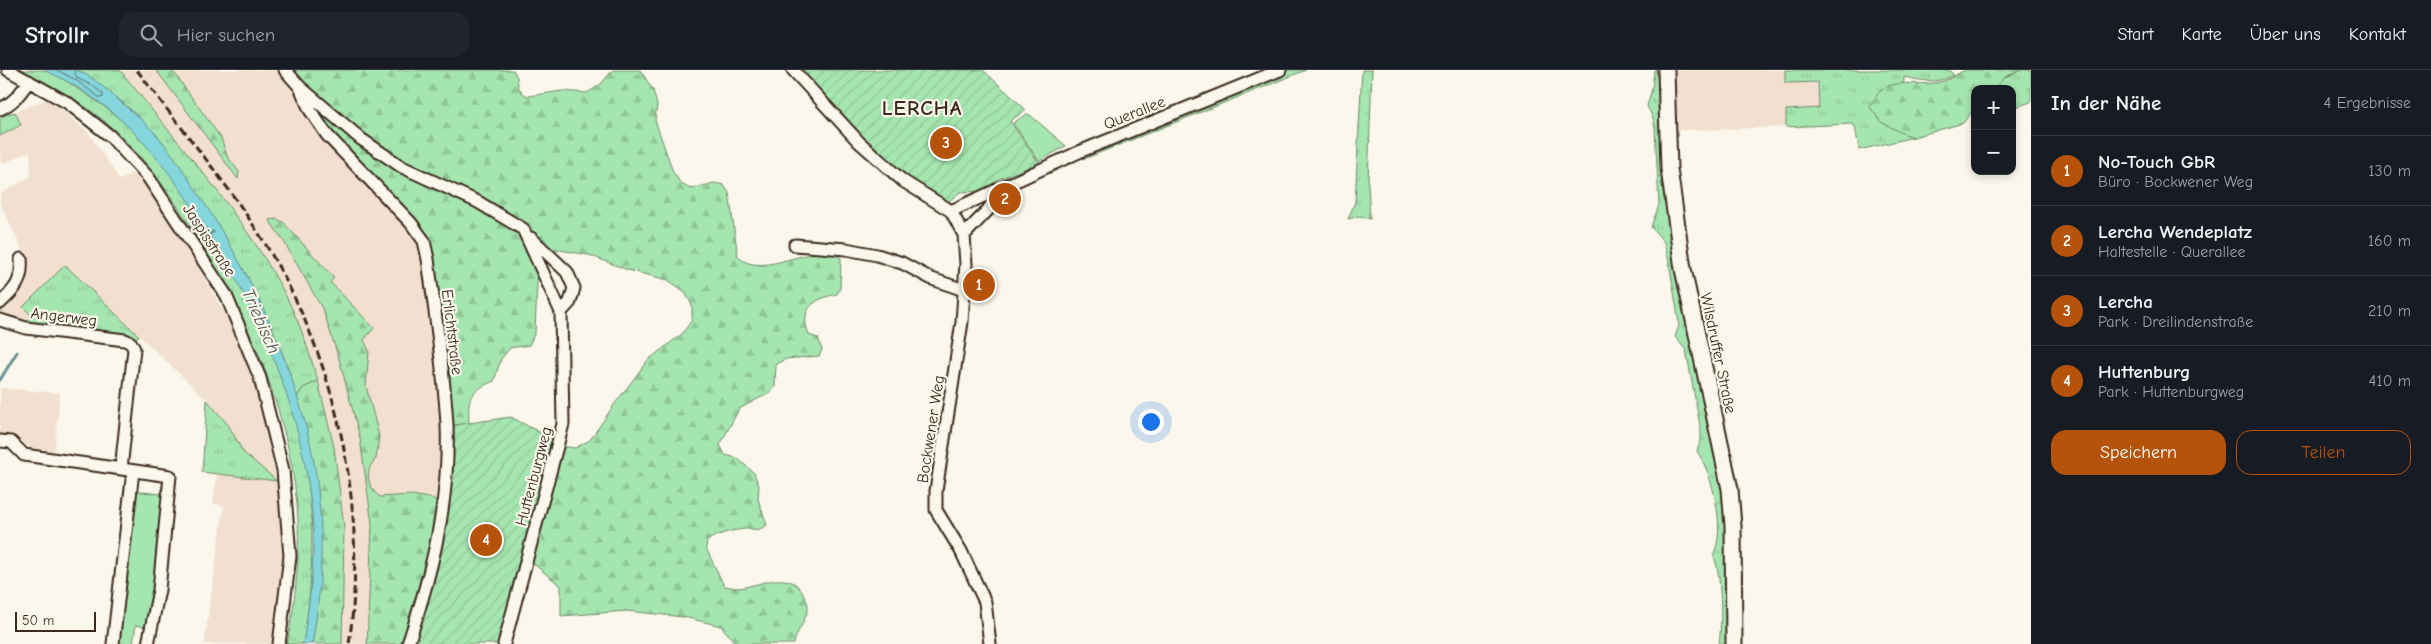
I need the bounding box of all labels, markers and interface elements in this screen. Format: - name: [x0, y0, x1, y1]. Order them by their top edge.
- search box: [119, 12, 469, 57]
- text: Strollr: [25, 21, 89, 49]
- icon: search: [137, 21, 165, 49]
- text: Hier suchen: [177, 24, 275, 46]
- text: Start: [2117, 24, 2154, 45]
- text: Karte: [2182, 24, 2222, 45]
- text: Über uns: [2250, 24, 2321, 45]
- text: Kontakt: [2349, 24, 2406, 45]
- map controls: [1971, 85, 2016, 175]
- button: +: [1971, 85, 2016, 130]
- text: In der Nähe: [2051, 91, 2161, 115]
- street label: Querallee: [1101, 92, 1168, 133]
- text: 4 Ergebnisse: [2324, 94, 2411, 112]
- district label: LERCHA: [882, 96, 962, 120]
- pin: 3: [930, 124, 962, 162]
- button: −: [1971, 130, 2016, 175]
- text: No-Touch GbR: [2098, 151, 2215, 173]
- text: 1: [2064, 162, 2070, 180]
- text: 130 m: [2368, 162, 2411, 180]
- text: Büro · Bockwener Weg: [2098, 173, 2253, 191]
- pin: 2: [989, 180, 1021, 218]
- street label: Jaspisstraße: [179, 201, 239, 280]
- text: Lercha Wendeplatz: [2098, 221, 2252, 243]
- text: 2: [2063, 232, 2071, 250]
- text: 160 m: [2368, 232, 2411, 250]
- text: Haltestelle · Querallee: [2098, 243, 2246, 261]
- pin: 1: [963, 266, 995, 304]
- water label: Triebisch: [237, 285, 284, 357]
- street label: Erlichtstraße: [438, 288, 466, 376]
- street label: Wilsdruffer Straße: [1696, 291, 1740, 415]
- text: Lercha: [2098, 291, 2153, 313]
- text: 3: [2063, 302, 2071, 320]
- text: 210 m: [2368, 302, 2411, 320]
- street label: Angerweg: [30, 304, 98, 330]
- text: Park · Dreilindenstraße: [2098, 313, 2253, 331]
- text: Huttenburg: [2098, 361, 2190, 383]
- text: 4: [2063, 372, 2071, 390]
- text: 410 m: [2369, 372, 2411, 390]
- street label: Bockwener Weg: [914, 374, 948, 484]
- text: Park · Huttenburgweg: [2098, 383, 2244, 401]
- your location: [1138, 409, 1164, 435]
- street label: Huttenburgweg: [512, 425, 556, 528]
- button: Speichern: [2051, 430, 2226, 475]
- button: Teilen: [2236, 430, 2411, 475]
- pin: 4: [470, 521, 502, 559]
- scale bar: [15, 609, 96, 632]
- text: 50 m: [22, 612, 54, 629]

